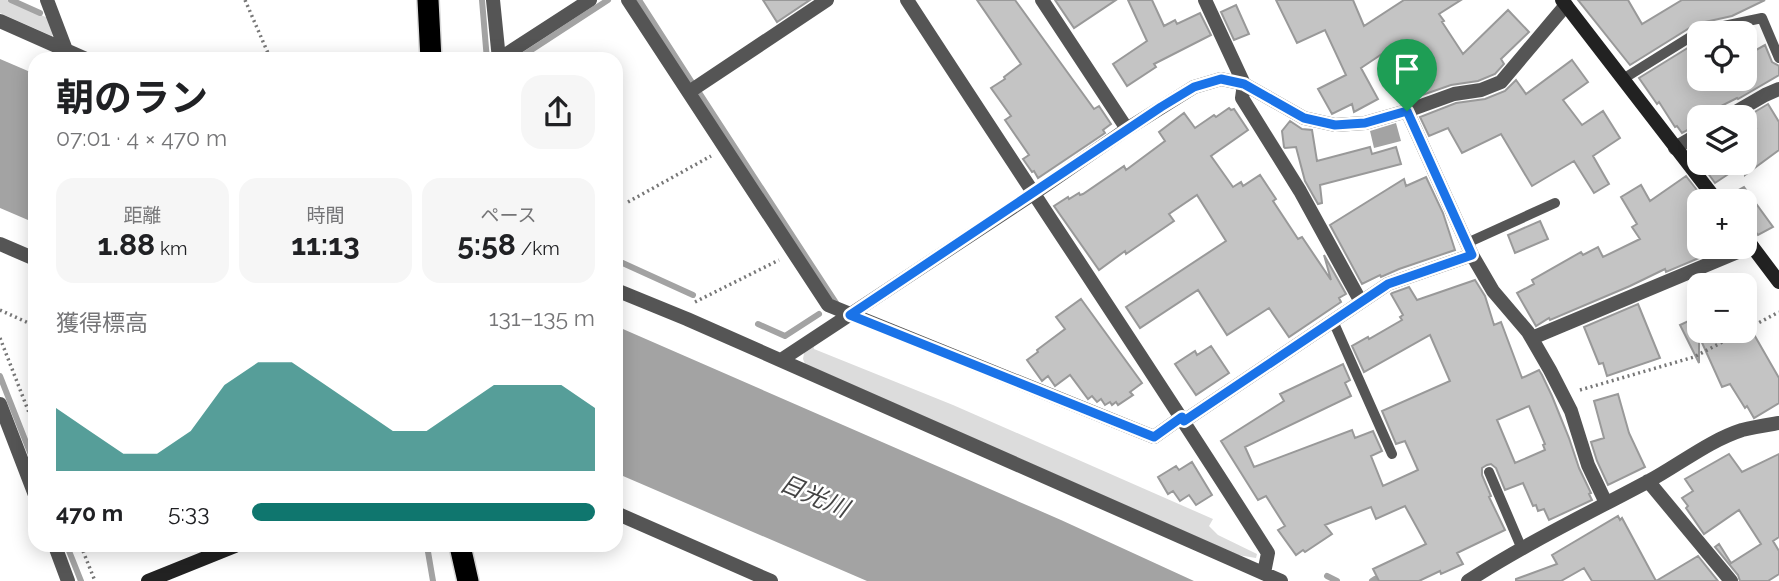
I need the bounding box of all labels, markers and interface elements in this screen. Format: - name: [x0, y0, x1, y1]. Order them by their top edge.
- map controls: [1687, 21, 1757, 343]
- button: locate: [1687, 21, 1757, 91]
- pin: [1377, 39, 1437, 111]
- icon: arrive: [1388, 50, 1426, 88]
- text: 朝のラン: [56, 75, 208, 120]
- button: share: [521, 75, 595, 149]
- button: layers: [1687, 105, 1757, 175]
- text: 07:01 · 4 × 470 m: [56, 124, 227, 151]
- button: +: [1687, 189, 1757, 259]
- text: 距離: [123, 204, 162, 226]
- text: 時間: [306, 204, 345, 226]
- text: ペース: [480, 204, 537, 226]
- text: 1.88: [97, 227, 155, 262]
- text: 11:13: [291, 227, 360, 262]
- text: 5:58: [457, 227, 516, 262]
- text: km: [155, 237, 188, 259]
- text: /km: [516, 237, 560, 259]
- button: −: [1687, 273, 1757, 343]
- text: 131–135 m: [489, 304, 595, 331]
- text: 獲得標高: [56, 309, 148, 336]
- water label: 日光川: [775, 468, 856, 524]
- text: 470 m: [56, 499, 123, 526]
- text: 5:33: [168, 499, 209, 526]

